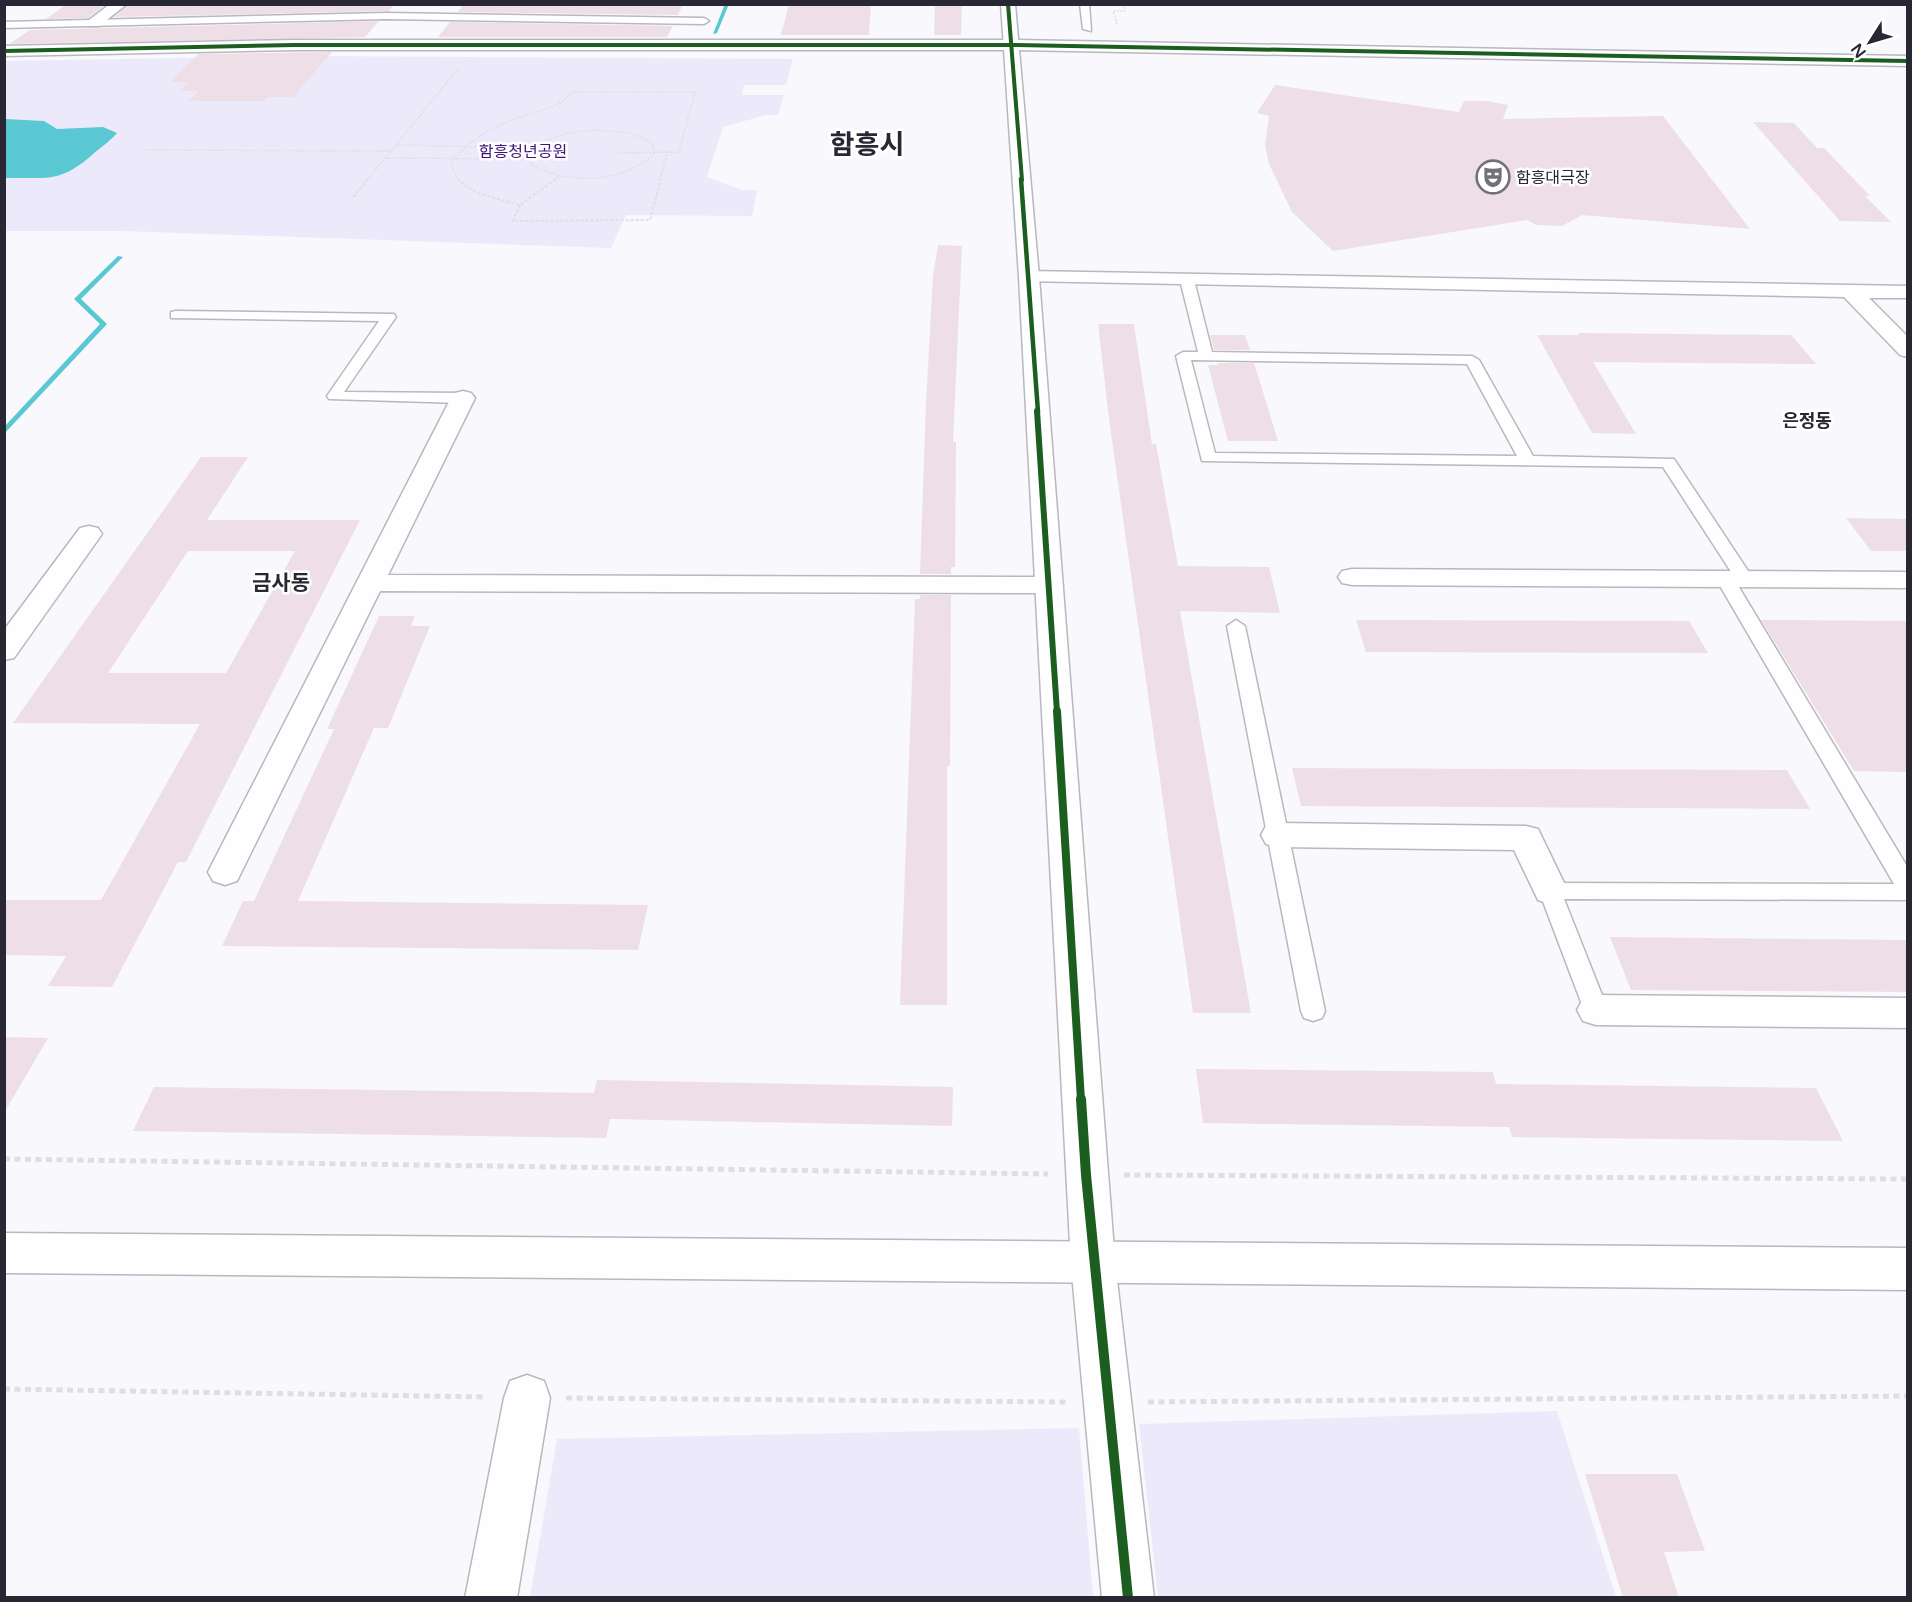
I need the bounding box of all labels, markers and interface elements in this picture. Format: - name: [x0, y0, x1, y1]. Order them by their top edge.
- north arrow: [1840, 12, 1900, 72]
- text: N: [1847, 39, 1871, 62]
- district label: 함흥시: [830, 129, 904, 162]
- park label: 함흥청년공원: [479, 142, 567, 162]
- theatre icon: 함흥대극장: [1475, 159, 1511, 195]
- place label: 함흥대극장: [1516, 168, 1590, 188]
- district label: 은정동: [1782, 410, 1832, 432]
- district label: 금사동: [252, 571, 310, 596]

